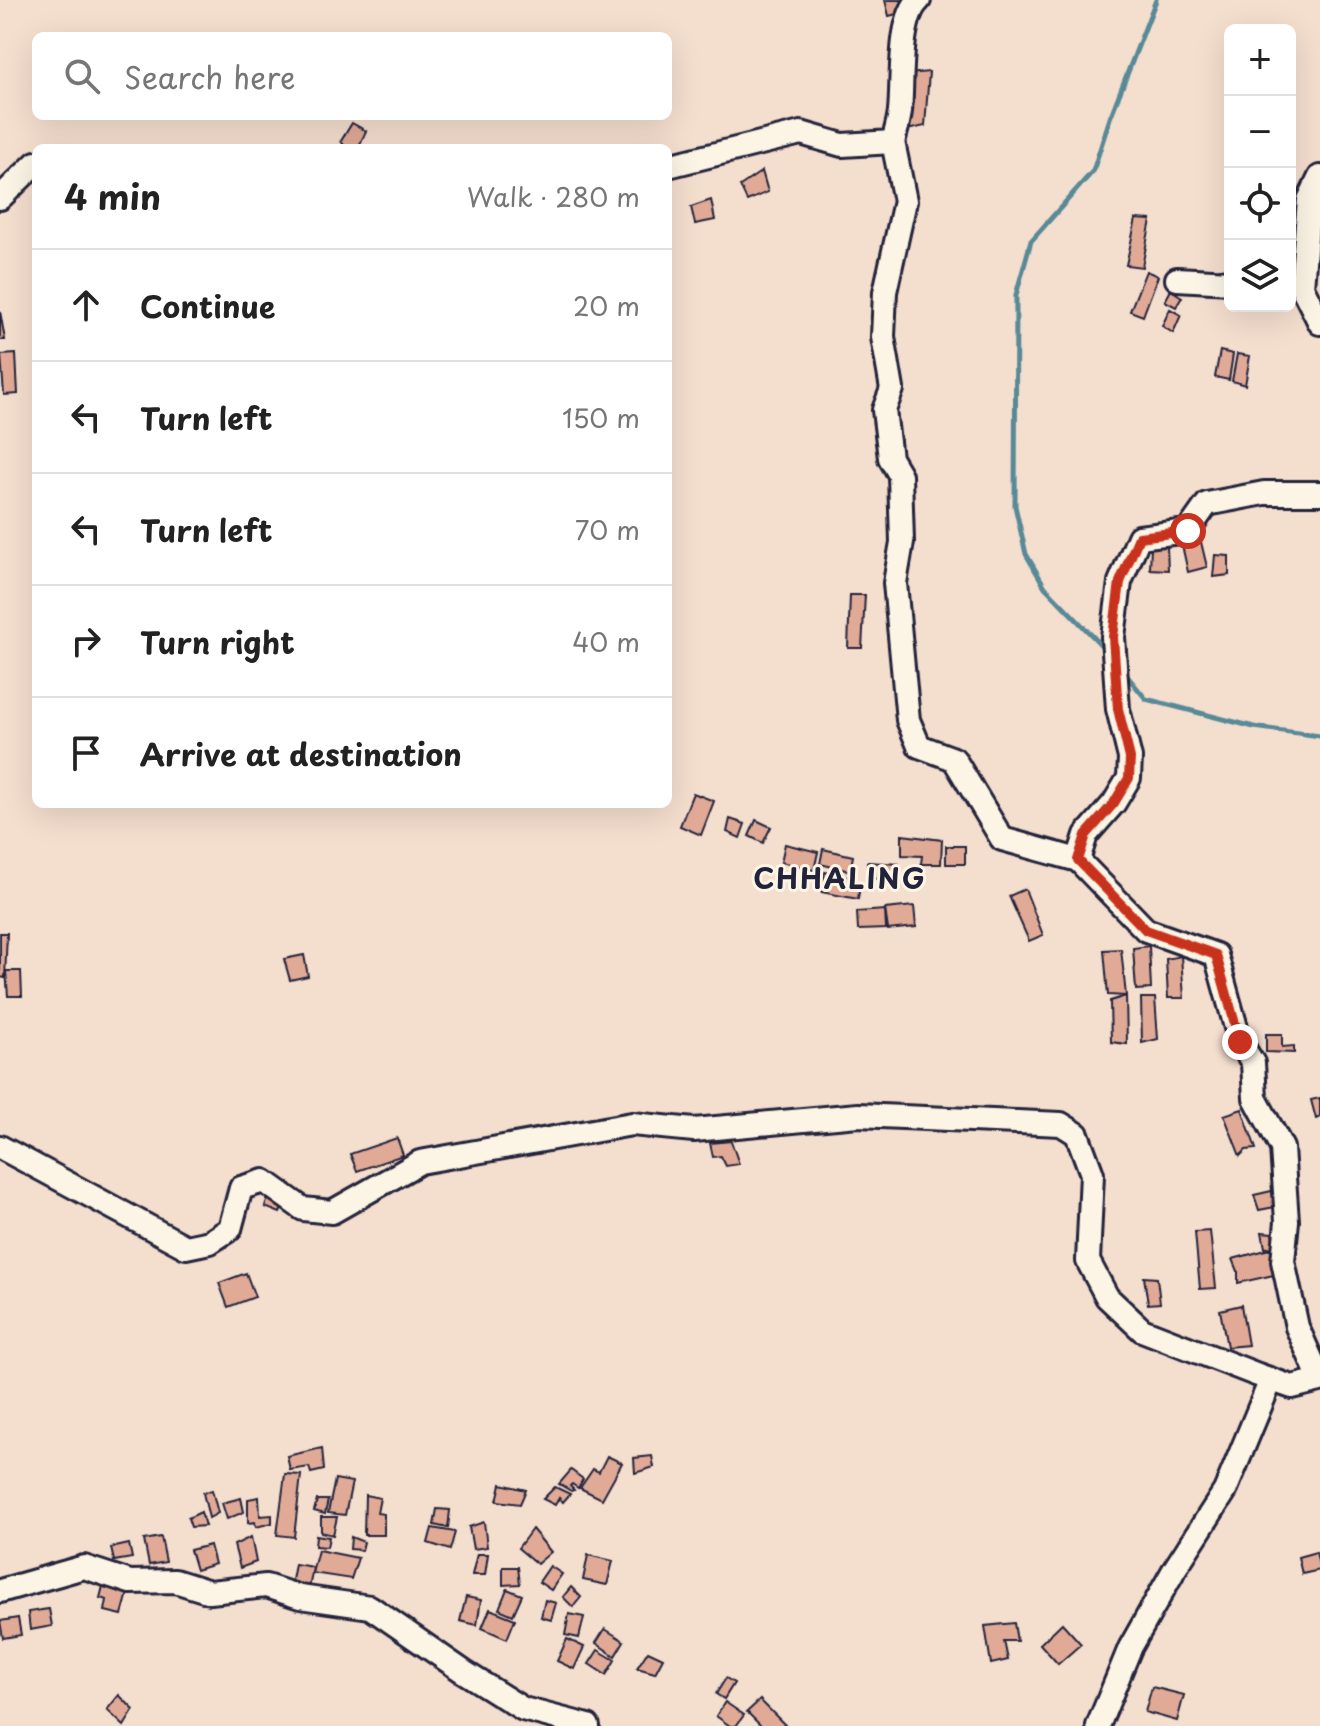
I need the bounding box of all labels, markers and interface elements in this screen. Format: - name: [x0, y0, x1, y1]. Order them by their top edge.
- map controls: [1224, 24, 1296, 312]
- button: +: [1224, 24, 1296, 96]
- search box: [32, 32, 672, 120]
- icon: search: [60, 54, 104, 98]
- text: Search here: [124, 54, 296, 99]
- button: −: [1224, 96, 1296, 168]
- button: locate: [1224, 168, 1296, 240]
- text: 4 min: [64, 170, 161, 222]
- text: Walk · 280 m: [467, 177, 640, 216]
- button: layers: [1224, 240, 1296, 312]
- icon: ahead: [64, 283, 108, 327]
- text: Continue: [140, 283, 275, 328]
- text: 20 m: [573, 286, 640, 325]
- icon: left: [64, 395, 108, 439]
- text: Turn left: [140, 395, 272, 440]
- text: 150 m: [562, 398, 640, 437]
- icon: left: [64, 507, 108, 551]
- text: Turn left: [140, 507, 272, 552]
- text: 70 m: [575, 510, 640, 549]
- route start: [1170, 513, 1206, 549]
- icon: right: [64, 619, 108, 663]
- text: Turn right: [140, 619, 295, 664]
- text: 40 m: [572, 622, 640, 661]
- icon: arrive: [64, 731, 108, 775]
- text: Arrive at destination: [140, 731, 462, 776]
- district label: CHHALING: [753, 856, 927, 899]
- route end: [1222, 1024, 1258, 1060]

